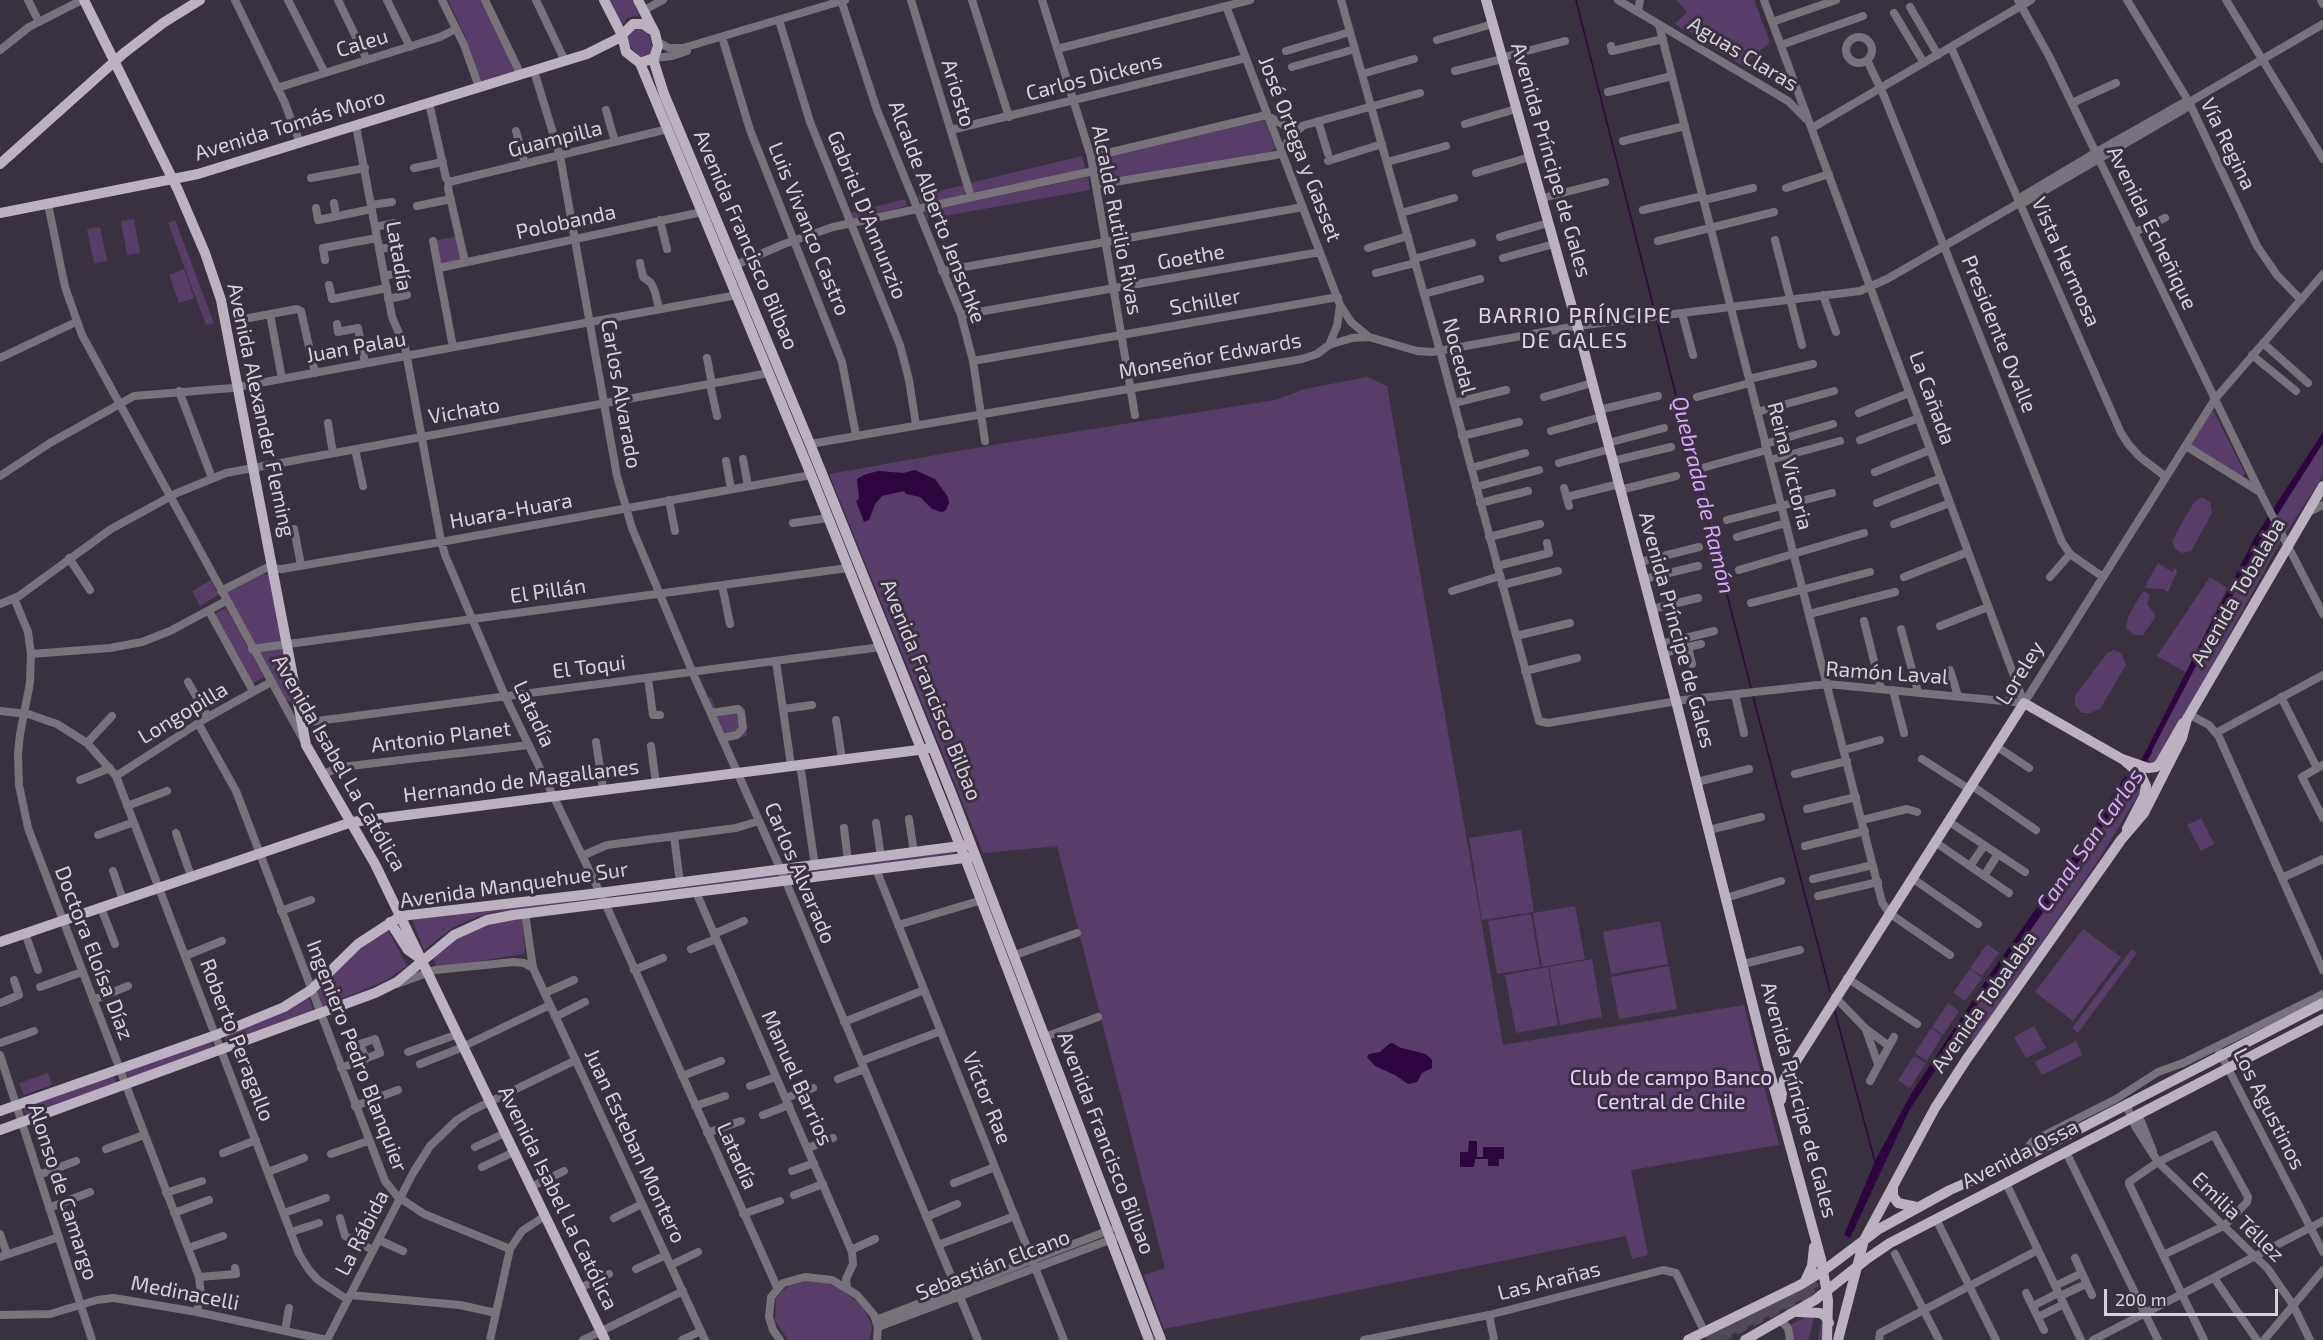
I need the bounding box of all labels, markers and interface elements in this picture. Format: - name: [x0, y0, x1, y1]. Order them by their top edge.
- street label: Aguas Claras: [1683, 11, 1803, 97]
- street label: Caleu: [333, 23, 391, 63]
- street label: Avenida Príncipe de Gales: [1505, 40, 1597, 280]
- street label: Carlos Dickens: [1023, 48, 1165, 106]
- street label: José Ortega y Gasset: [1253, 53, 1347, 245]
- street label: Ariosto: [936, 56, 980, 130]
- street label: Avenida Tomás Moro: [192, 84, 388, 166]
- street label: Vía Regina: [2195, 94, 2261, 194]
- street label: Alcalde Alberto Jenschke: [883, 97, 991, 327]
- street label: Guampilla: [505, 115, 605, 163]
- street label: Alcalde Rutilio Rivas: [1086, 123, 1148, 317]
- street label: Avenida Francisco Bilbao: [688, 126, 804, 354]
- street label: Gabriel D'Annunzio: [822, 127, 912, 303]
- street label: Luis Vivanco Castro: [763, 139, 855, 319]
- street label: Avenida Echeñique: [2102, 142, 2202, 314]
- street label: Vista Hermosa: [2026, 193, 2106, 331]
- street label: Polobanda: [514, 199, 618, 245]
- street label: Latadía: [380, 219, 418, 293]
- street label: Goethe: [1155, 239, 1227, 275]
- street label: Presidente Ovalle: [1956, 252, 2042, 416]
- street label: Avenida Alexander Fleming: [222, 281, 300, 539]
- street label: Schiller: [1168, 283, 1242, 321]
- district label: BARRIO PRÍNCIPE DE GALES: [1478, 303, 1672, 354]
- street label: Nocedal: [1437, 315, 1481, 397]
- street label: Carlos Alvarado: [596, 318, 646, 470]
- street label: Juan Palau: [304, 326, 408, 368]
- street label: Monseñor Edwards: [1117, 328, 1303, 384]
- street label: La Cañada: [1903, 348, 1961, 448]
- street label: Vichato: [426, 392, 502, 430]
- water label: Quebrada de Ramón: [1666, 394, 1740, 596]
- street label: Reina Victoria: [1762, 399, 1818, 533]
- street label: Huara-Huara: [448, 488, 574, 534]
- street label: Avenida Príncipe de Gales: [1633, 509, 1721, 751]
- street label: Avenida Tobalaba: [2185, 513, 2291, 671]
- street label: El Pillán: [508, 573, 588, 609]
- street label: Avenida Francisco Bilbao: [875, 576, 987, 804]
- street label: Loreley: [1991, 636, 2049, 710]
- street label: Avenida Isabel La Católica: [267, 650, 411, 876]
- street label: El Toqui: [551, 650, 627, 684]
- street label: Ramón Laval: [1825, 656, 1949, 690]
- street label: Longopilla: [134, 676, 232, 750]
- street label: Latadía: [508, 677, 560, 751]
- street label: Antonio Planet: [370, 716, 512, 758]
- street label: Hernando de Magallanes: [402, 754, 640, 808]
- water label: Canal San Carlos: [2031, 764, 2149, 916]
- street label: Carlos Alvarado: [759, 799, 841, 947]
- street label: Avenida Manquehue Sur: [398, 857, 630, 913]
- street label: Doctora Eloísa Díaz: [49, 863, 139, 1043]
- street label: Avenida Tobalaba: [1926, 926, 2042, 1078]
- street label: Ingeniero Pedro Blanquier: [301, 937, 413, 1175]
- street label: Roberto Peragallo: [194, 955, 280, 1125]
- street label: Avenida Príncipe de Gales: [1755, 979, 1843, 1221]
- street label: Manuel Barrios: [756, 1006, 838, 1150]
- street label: Avenida Francisco Bilbao: [1052, 1028, 1160, 1258]
- street label: Los Agustinos: [2227, 1044, 2311, 1174]
- street label: Juan Esteban Montero: [579, 1045, 691, 1247]
- street label: Víctor Rae: [957, 1048, 1017, 1148]
- park label: Club de campo Banco Central de Chile: [1570, 1065, 1772, 1115]
- street label: Avenida Isabel La Católica: [493, 1082, 623, 1314]
- street label: Alonso de Camargo: [23, 1101, 103, 1283]
- street label: Avenida Ossa: [1957, 1114, 2083, 1194]
- street label: Latadía: [711, 1119, 763, 1193]
- street label: Emilia Téllez: [2187, 1167, 2289, 1267]
- street label: La Rábida: [330, 1186, 394, 1280]
- street label: Sebastián Elcano: [913, 1224, 1073, 1306]
- street label: Las Arañas: [1495, 1256, 1603, 1306]
- street label: Medinacelli: [129, 1270, 241, 1316]
- scale bar: [2107, 1277, 2281, 1315]
- text: 200 m: [2115, 1288, 2167, 1310]

